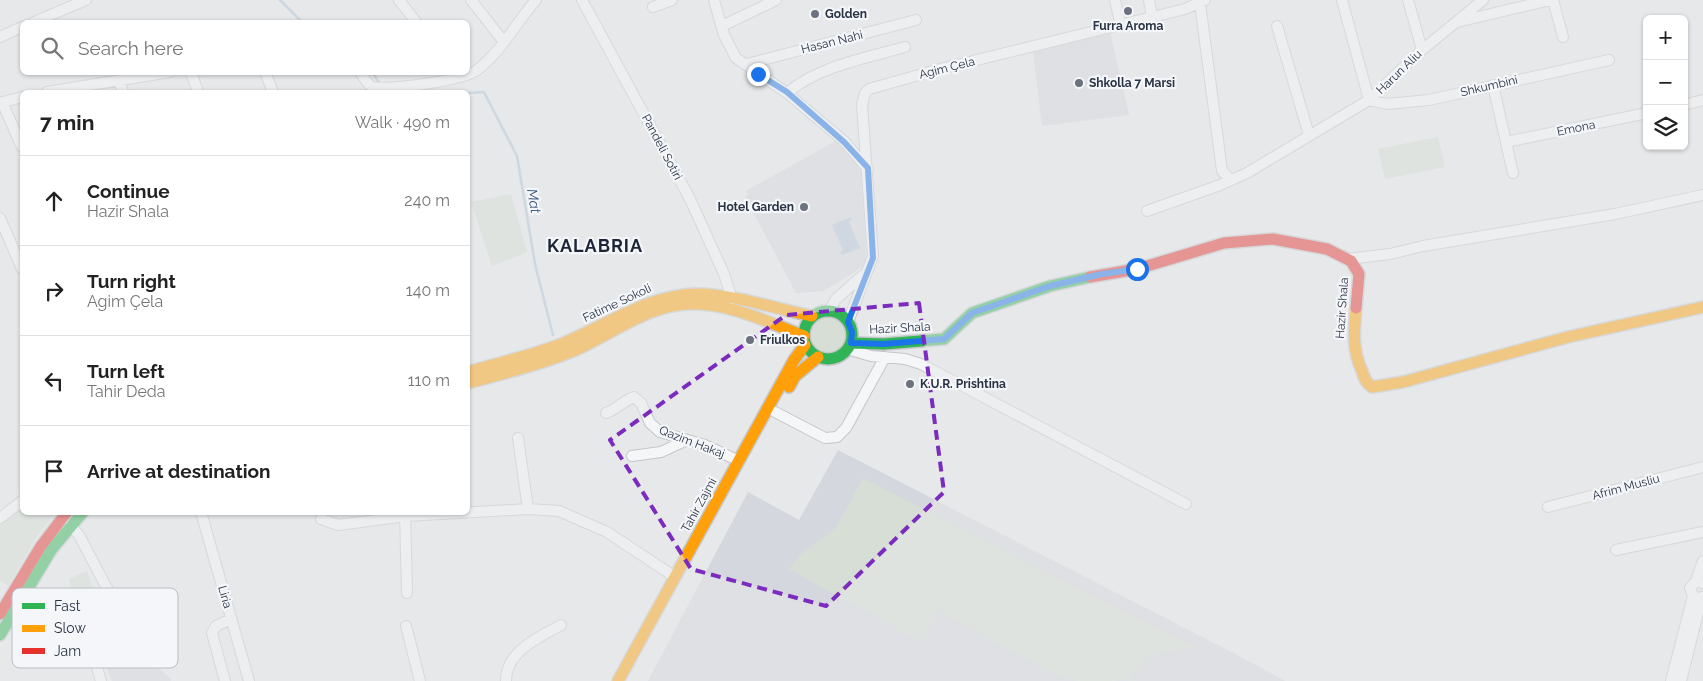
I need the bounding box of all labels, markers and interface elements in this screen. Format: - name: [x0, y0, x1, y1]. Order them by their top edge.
- marker: Furra Aroma: [1122, 5, 1134, 17]
- place label: Golden: [825, 7, 867, 21]
- marker: Golden: [809, 8, 821, 20]
- map controls: [1643, 15, 1688, 150]
- button: +: [1643, 15, 1688, 60]
- place label: Furra Aroma: [1093, 19, 1163, 33]
- search box: [20, 20, 470, 75]
- street label: Hasan Nahi: [800, 28, 864, 56]
- icon: search: [38, 34, 66, 62]
- text: Search here: [78, 37, 184, 59]
- street label: Harun Aliu: [1373, 47, 1425, 97]
- street label: Agim Çela: [918, 54, 976, 82]
- button: −: [1643, 60, 1688, 105]
- route end: [747, 63, 770, 86]
- street label: Shkumbini: [1459, 73, 1519, 99]
- place label: Shkolla 7 Marsi: [1089, 76, 1175, 90]
- marker: Shkolla 7 Marsi: [1073, 77, 1085, 89]
- button: layers: [1643, 105, 1688, 150]
- text: 7 min: [40, 110, 94, 135]
- street label: Pandeli Sotiri: [639, 112, 685, 182]
- text: Walk · 490 m: [355, 113, 450, 132]
- street label: Emona: [1556, 117, 1596, 139]
- text: Continue: [87, 180, 170, 202]
- icon: ahead: [40, 187, 68, 215]
- water label: Mat: [524, 188, 544, 215]
- text: 240 m: [404, 191, 450, 210]
- place label: Hotel Garden: [718, 200, 794, 214]
- marker: Hotel Garden: [798, 201, 810, 213]
- text: Hazir Shala: [87, 202, 169, 221]
- district label: KALABRIA: [547, 235, 643, 256]
- route start: [1126, 258, 1149, 281]
- text: Turn right: [87, 270, 176, 292]
- icon: right: [40, 277, 68, 305]
- street label: Hazir Shala: [1333, 277, 1351, 339]
- text: 140 m: [406, 281, 450, 300]
- street label: Fatime Sokoli: [580, 281, 654, 325]
- text: Agim Çela: [87, 292, 163, 311]
- street label: Hazir Shala: [869, 319, 931, 337]
- place label: Friulkos: [760, 333, 805, 347]
- marker: Friulkos: [744, 334, 756, 346]
- text: Turn left: [87, 360, 164, 382]
- icon: left: [40, 367, 68, 395]
- text: 110 m: [408, 371, 450, 390]
- place label: K.U.R. Prishtina: [920, 377, 1006, 391]
- marker: K.U.R. Prishtina: [904, 378, 916, 390]
- text: Tahir Deda: [87, 382, 165, 401]
- street label: Qazim Hakaj: [657, 423, 727, 461]
- icon: arrive: [40, 457, 68, 485]
- text: Arrive at destination: [87, 460, 271, 482]
- street label: Afrim Musliu: [1591, 471, 1661, 503]
- street label: Tahir Zajmi: [678, 476, 720, 534]
- street label: Liria: [215, 584, 235, 610]
- legend: [12, 588, 178, 668]
- text: Fast: [54, 598, 81, 614]
- text: Slow: [54, 620, 86, 636]
- text: Jam: [54, 643, 81, 659]

